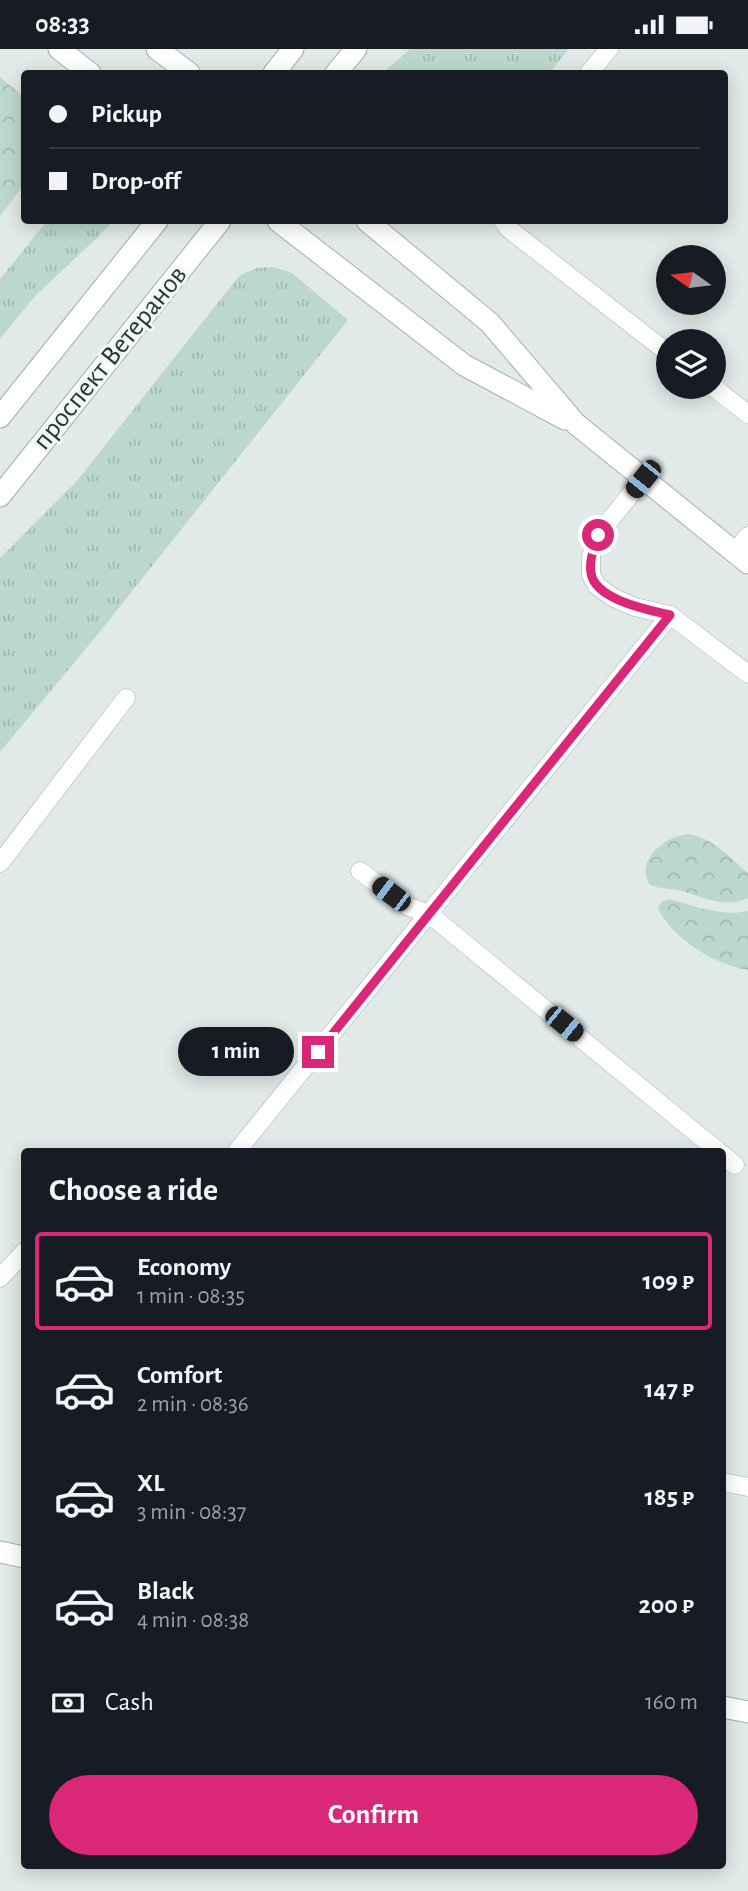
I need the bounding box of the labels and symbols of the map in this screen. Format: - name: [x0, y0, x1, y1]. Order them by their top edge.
- north arrow: [656, 245, 726, 315]
- street label: проспект Ветеранов: [28, 261, 192, 455]
- car: [622, 456, 665, 502]
- route start: [582, 519, 614, 551]
- car: [368, 873, 415, 915]
- car: [542, 1003, 587, 1045]
- callout: 1 min: [178, 1027, 294, 1077]
- route end: [302, 1036, 334, 1068]

